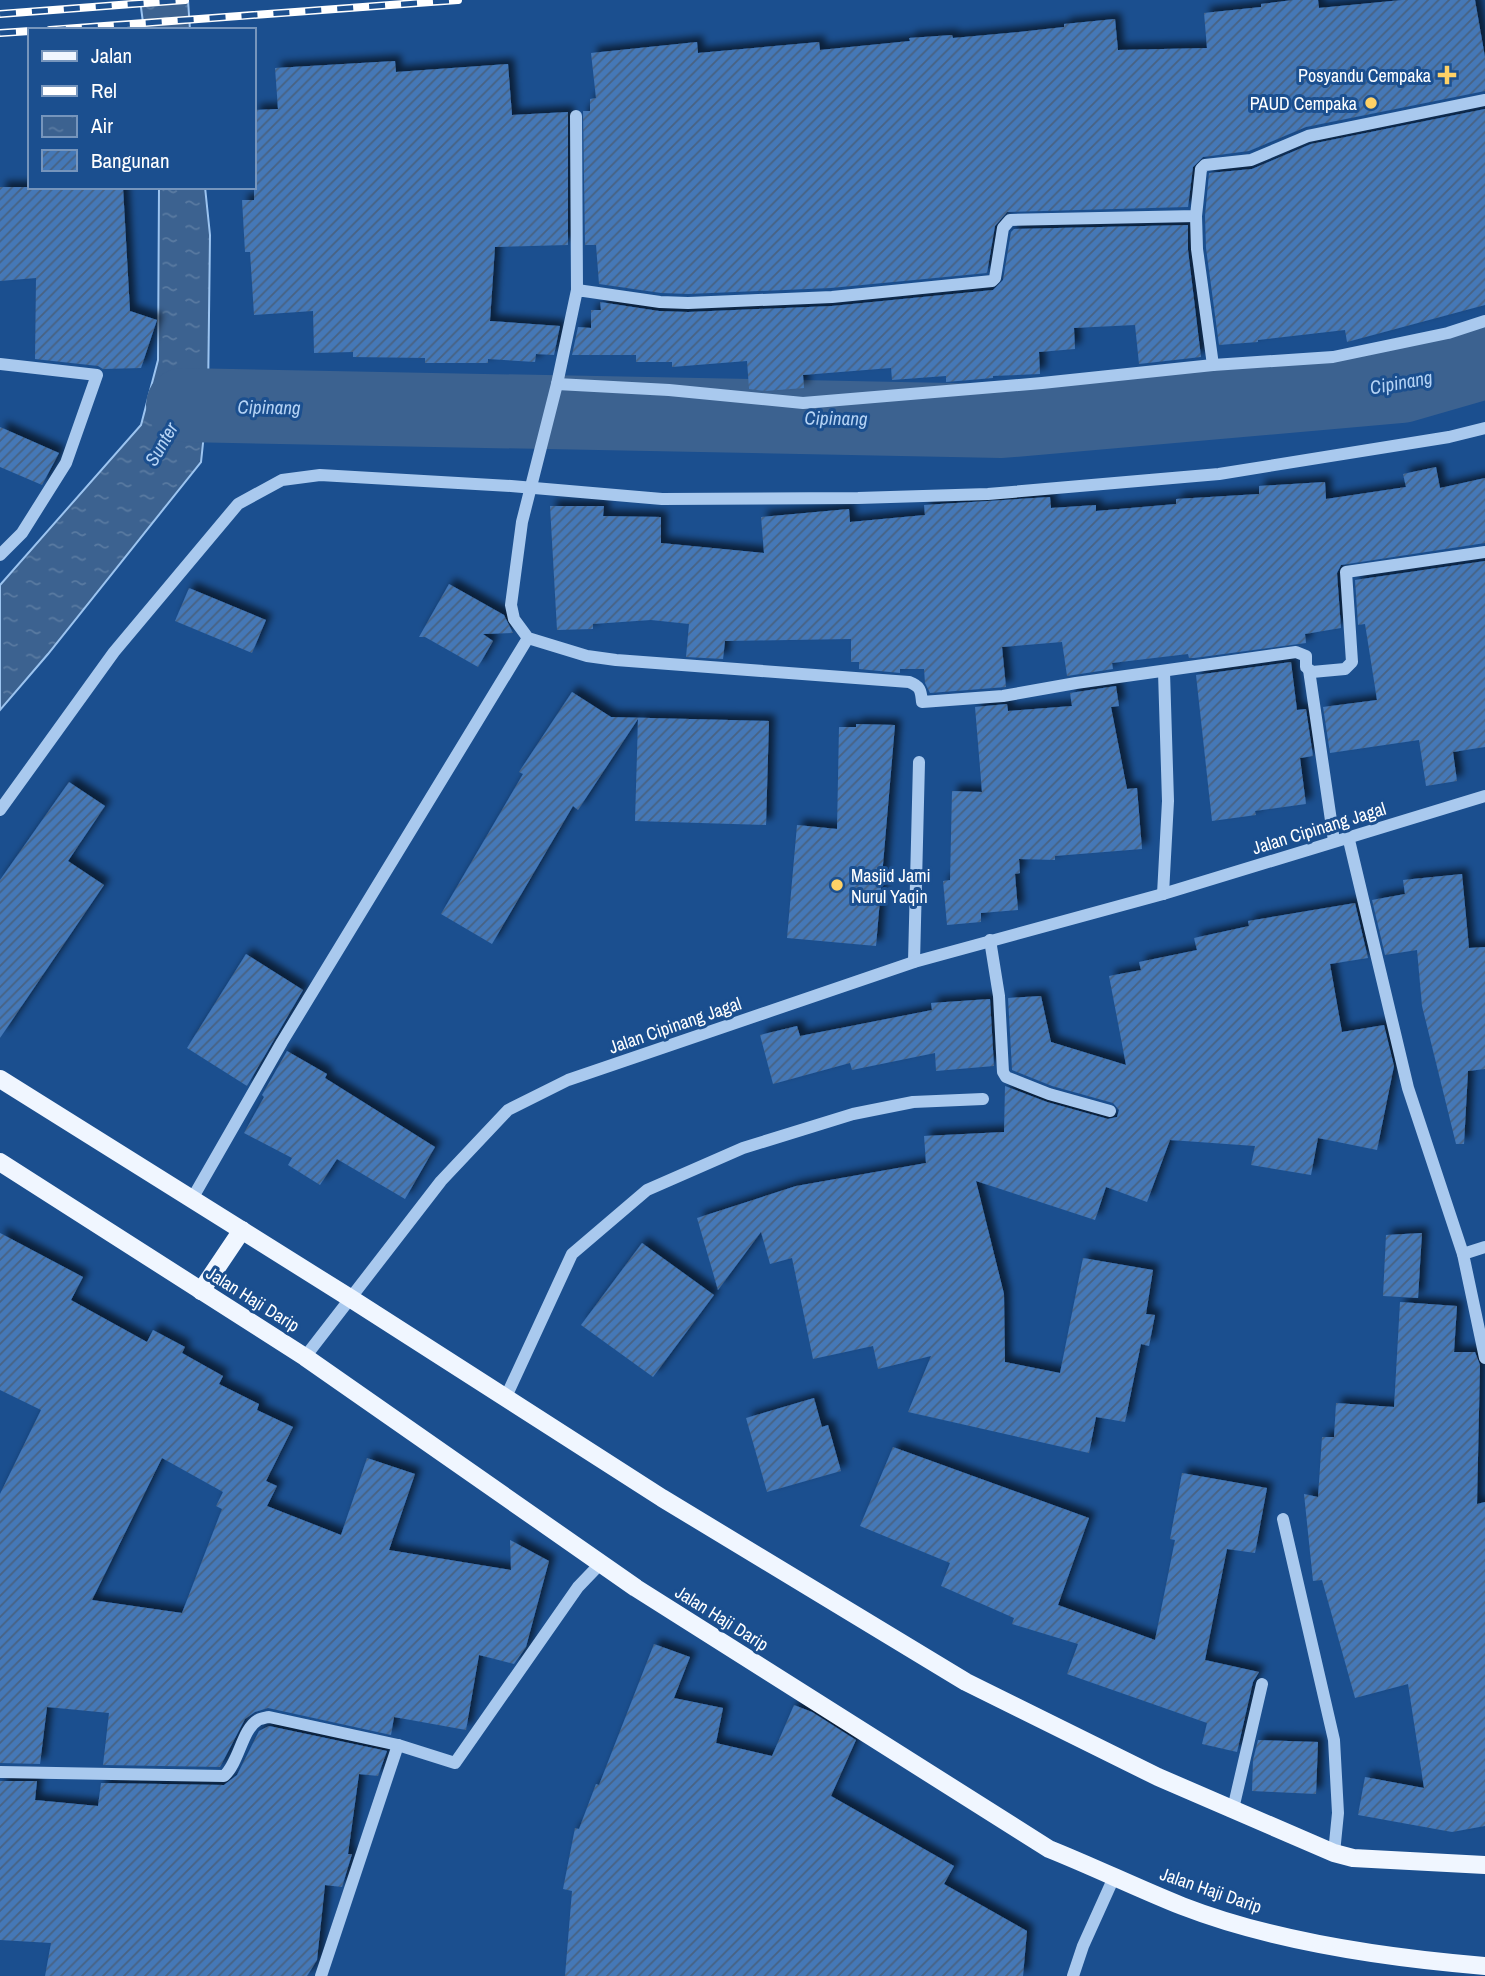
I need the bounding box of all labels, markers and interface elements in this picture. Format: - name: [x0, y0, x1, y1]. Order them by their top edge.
- legend: [28, 28, 256, 189]
- text: Jalan: [91, 41, 132, 70]
- place label: Posyandu Cempaka: [1298, 63, 1431, 88]
- marker: Posyandu Cempaka: [1437, 65, 1457, 85]
- text: Rel: [91, 76, 117, 105]
- place label: PAUD Cempaka: [1250, 91, 1357, 116]
- marker: PAUD Cempaka: [1363, 95, 1379, 111]
- text: Air: [90, 111, 113, 140]
- text: Bangunan: [91, 146, 170, 175]
- water label: Cipinang: [1368, 364, 1435, 400]
- water label: Cipinang: [237, 393, 301, 421]
- water label: Cipinang: [804, 404, 868, 432]
- water label: Sunter: [138, 417, 184, 470]
- street label: Jalan Cipinang Jagal: [1249, 796, 1389, 860]
- place label: Masjid Jami Nurul Yaqin: [851, 863, 931, 909]
- marker: Masjid Jami Nurul Yaqin: [829, 877, 845, 893]
- street label: Jalan Cipinang Jagal: [605, 991, 745, 1059]
- street label: Jalan Haji Darip: [202, 1260, 304, 1338]
- street label: Jalan Haji Darip: [671, 1579, 773, 1657]
- street label: Jalan Haji Darip: [1157, 1861, 1265, 1919]

